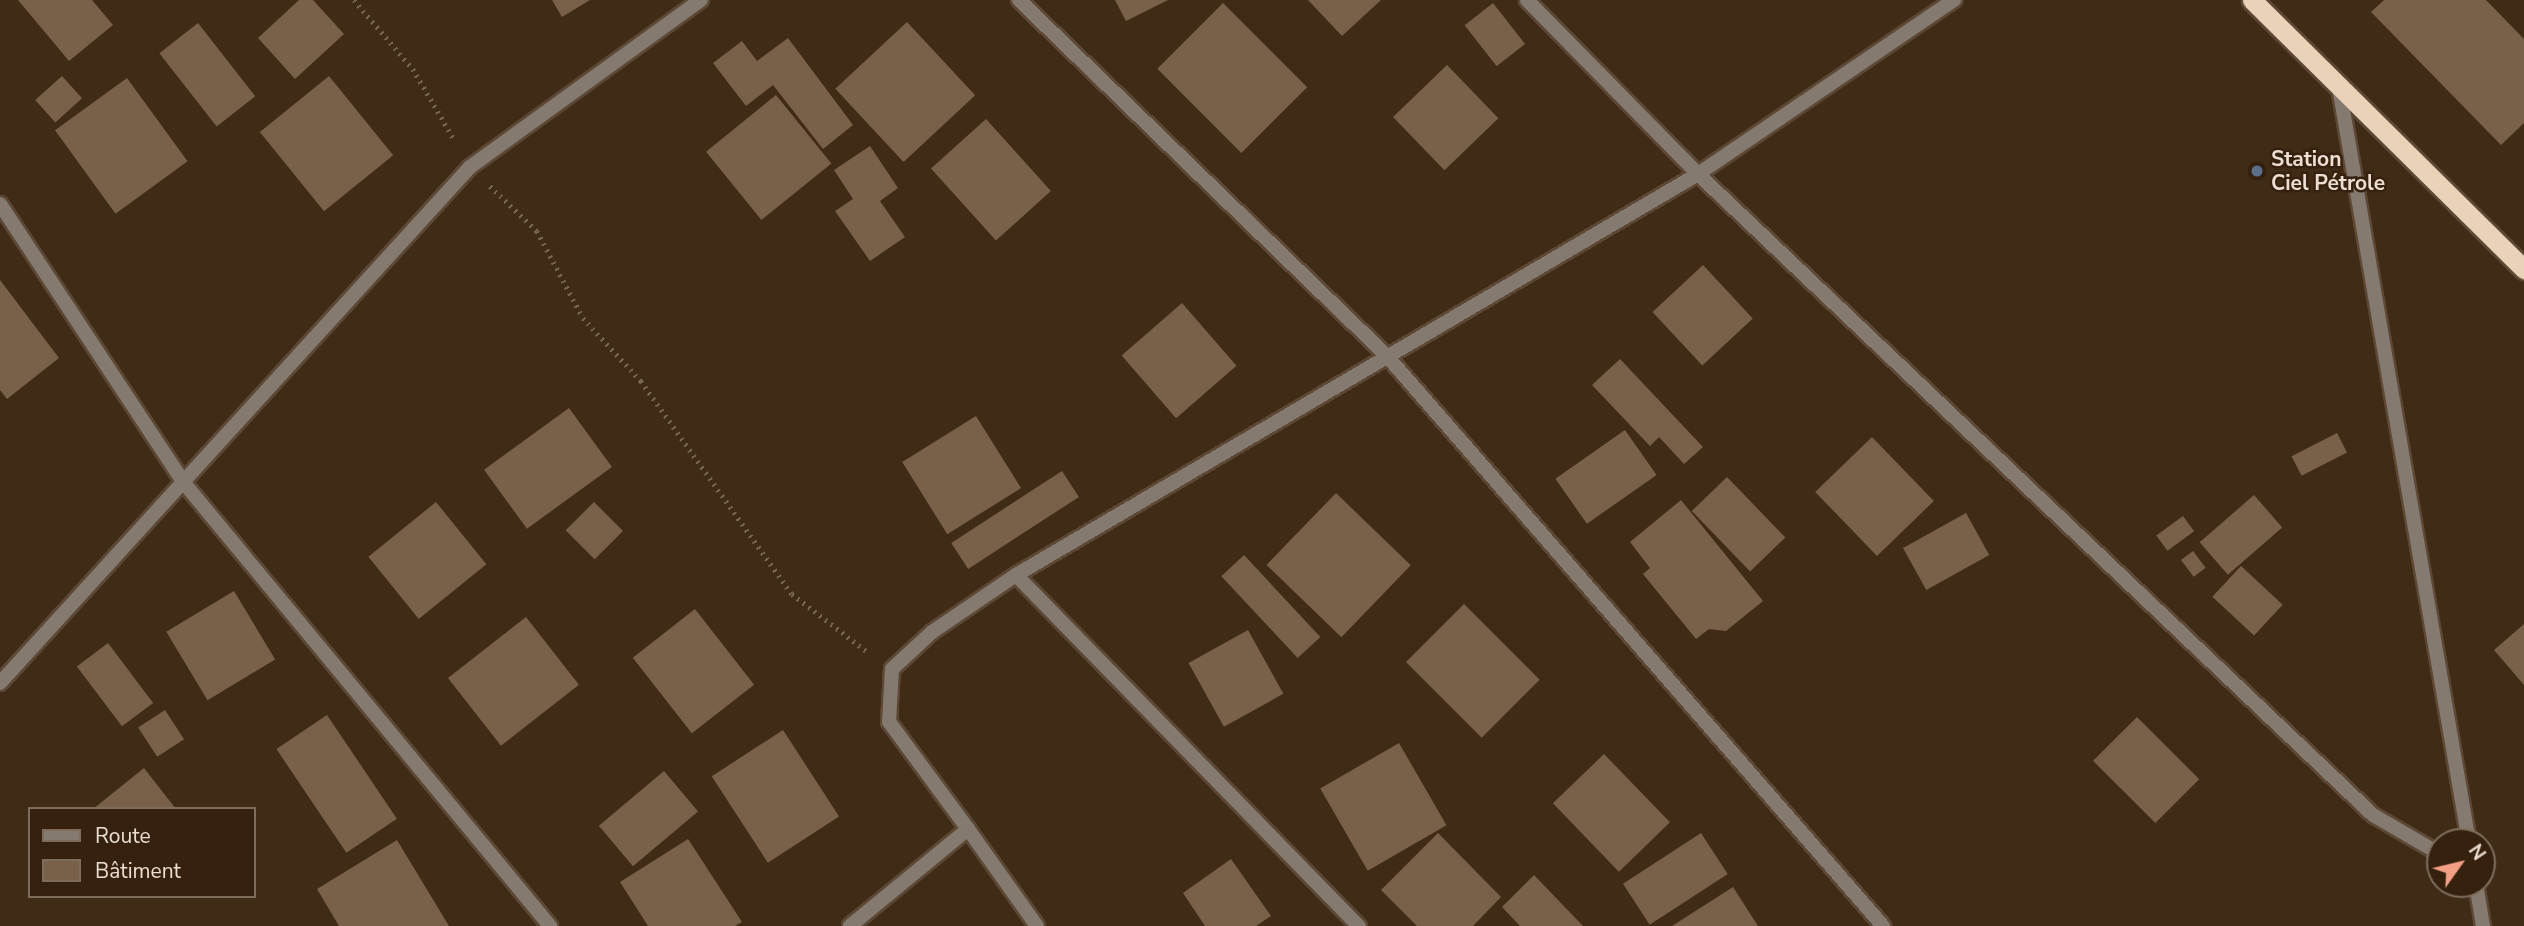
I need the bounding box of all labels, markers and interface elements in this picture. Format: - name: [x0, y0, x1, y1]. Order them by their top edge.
- place label: Station Ciel Pétrole: [2271, 146, 2385, 196]
- marker: Station Ciel Pétrole: [2249, 163, 2265, 179]
- legend: [28, 807, 256, 898]
- text: Route: [95, 822, 151, 850]
- north arrow: [2426, 828, 2496, 898]
- text: N: [2462, 839, 2492, 866]
- text: Bâtiment: [95, 857, 181, 885]

